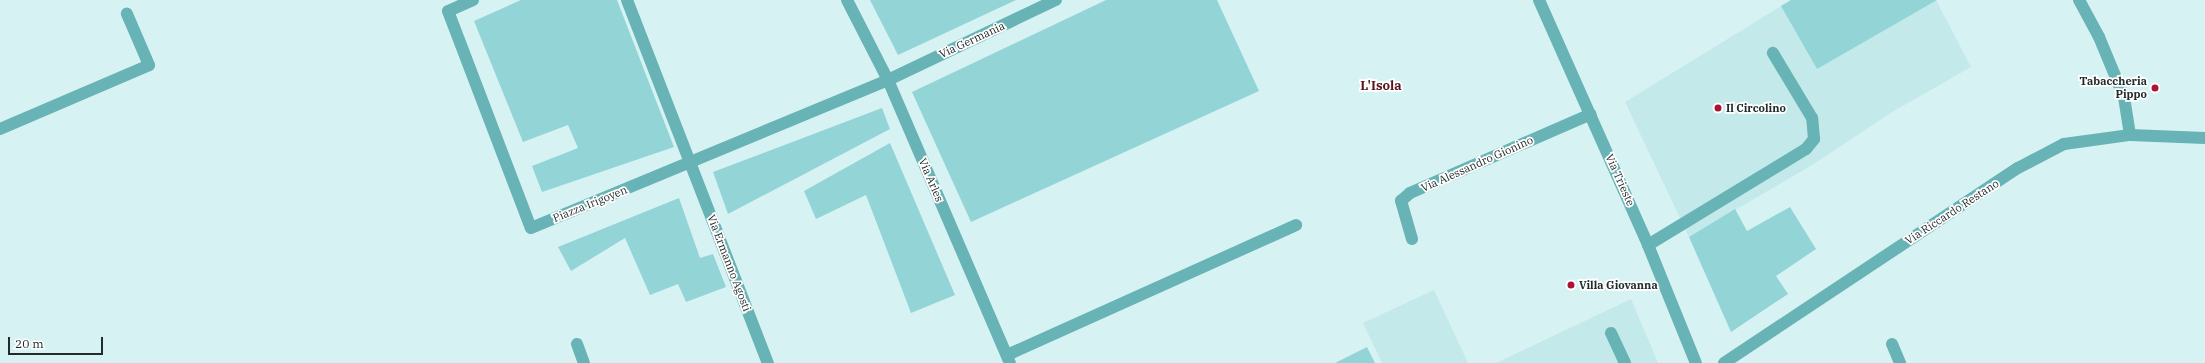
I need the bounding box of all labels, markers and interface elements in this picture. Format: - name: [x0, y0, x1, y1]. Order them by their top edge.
- street label: Via Germania: [937, 19, 1007, 61]
- place label: Tabaccheria Pippo: [2080, 75, 2147, 101]
- district label: L'Isola: [1360, 78, 1402, 94]
- marker: Tabaccheria Pippo: [2150, 83, 2160, 93]
- place label: Il Circolino: [1726, 101, 1786, 115]
- marker: Il Circolino: [1713, 103, 1723, 113]
- street label: Via Alessandro Gionino: [1419, 133, 1535, 195]
- street label: Via Trieste: [1603, 152, 1637, 208]
- street label: Via Arles: [916, 156, 946, 204]
- street label: Via Riccardo Restano: [1903, 177, 2001, 247]
- street label: Piazza Irigoyen: [551, 183, 629, 225]
- street label: Via Ermanno Agosti: [704, 213, 754, 313]
- place label: Villa Giovanna: [1579, 278, 1658, 292]
- marker: Villa Giovanna: [1566, 280, 1576, 290]
- scale bar: [10, 329, 105, 355]
- text: 20 m: [15, 336, 44, 351]

